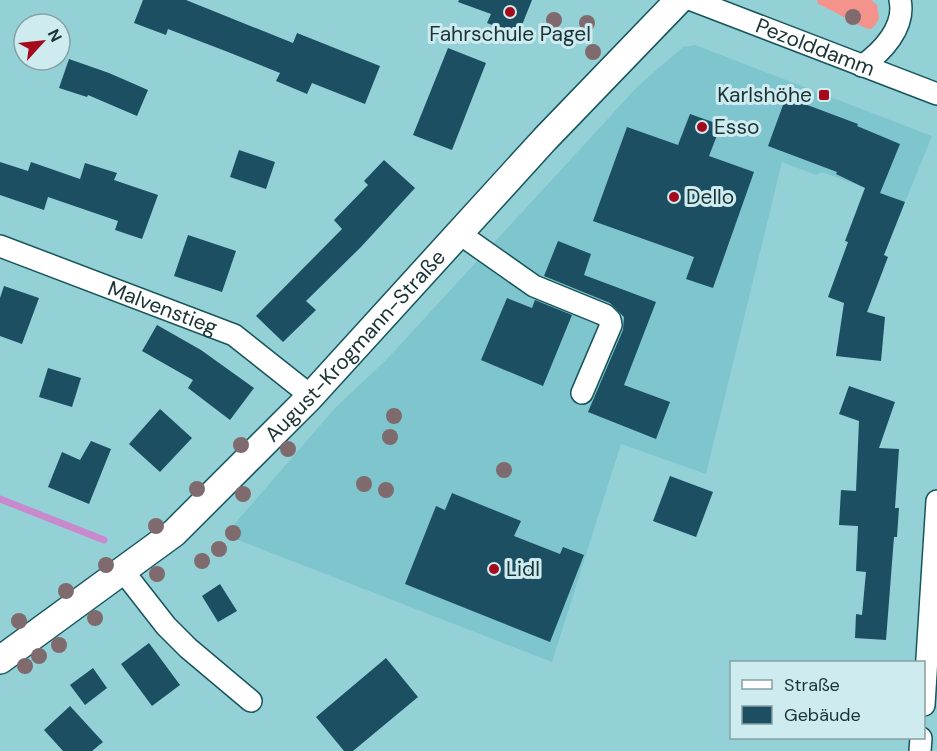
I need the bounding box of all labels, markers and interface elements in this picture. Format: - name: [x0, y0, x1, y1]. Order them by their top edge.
- marker: Fahrschule Pagel: [503, 5, 517, 19]
- north arrow: [12, 12, 72, 72]
- street label: Pezolddamm: [752, 12, 879, 83]
- place label: Fahrschule Pagel: [429, 20, 591, 48]
- text: N: [43, 25, 67, 45]
- place label: Karlshöhe: [717, 81, 812, 109]
- marker: Karlshöhe: [817, 88, 831, 102]
- place label: Esso: [714, 113, 759, 141]
- marker: Esso: [695, 120, 709, 134]
- place label: Dello: [686, 183, 734, 211]
- marker: Dello: [667, 190, 681, 204]
- street label: August-Krogmann-Straße: [259, 243, 452, 448]
- street label: Malvenstieg: [104, 274, 222, 342]
- place label: Lidl: [506, 555, 540, 583]
- marker: Lidl: [487, 562, 501, 576]
- legend: [730, 661, 925, 739]
- text: Straße: [784, 673, 840, 697]
- text: Gebäude: [784, 703, 861, 727]

